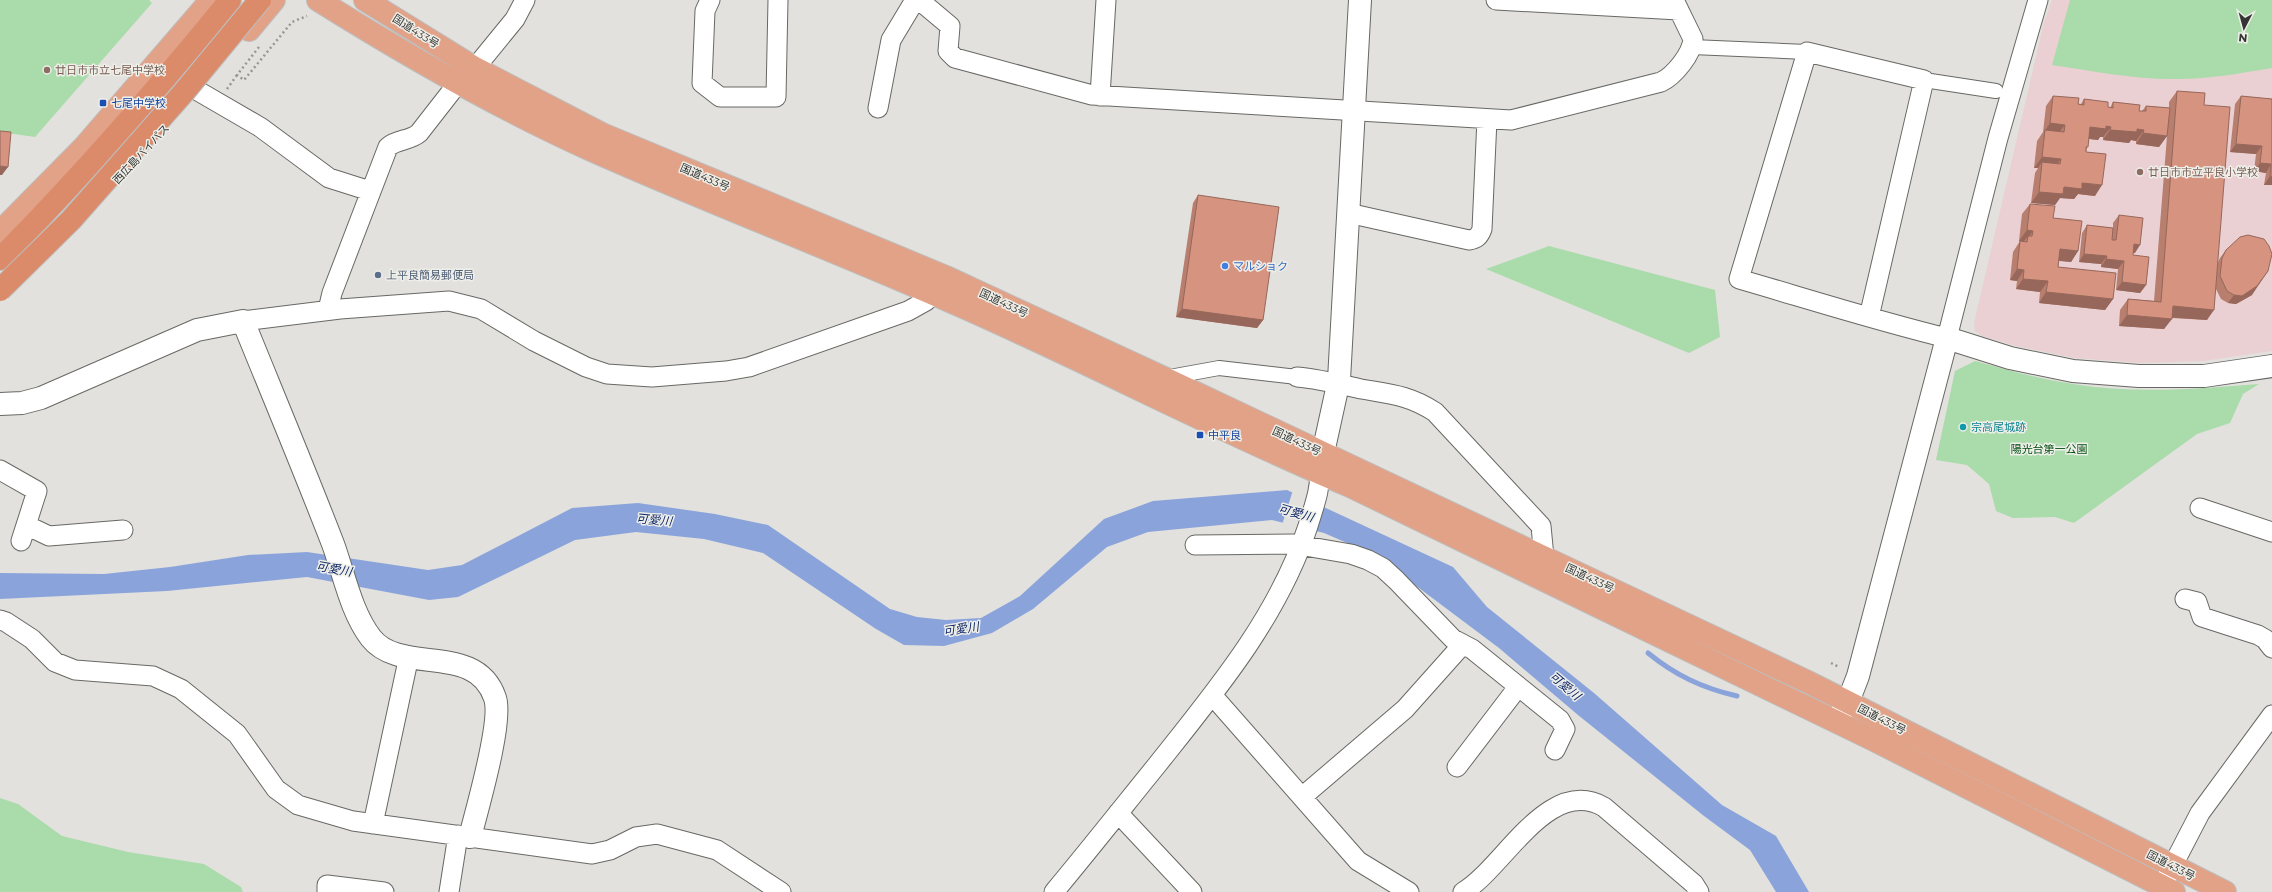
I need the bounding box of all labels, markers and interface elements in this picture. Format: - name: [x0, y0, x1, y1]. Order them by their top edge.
- north arrow: [2224, 8, 2264, 48]
- street label: 国道433号: [390, 11, 442, 51]
- text: N: [2238, 31, 2248, 45]
- place label: 廿日市市立七尾中学校: [55, 63, 165, 77]
- marker: 廿日市市立七尾中学校: [42, 65, 52, 75]
- place label: 七尾中学校: [111, 96, 166, 110]
- marker: 七尾中学校: [98, 98, 108, 108]
- street label: 西広島バイパス: [110, 121, 172, 187]
- street label: 国道433号: [678, 160, 732, 194]
- place label: 廿日市市立平良小学校: [2148, 165, 2258, 179]
- marker: 廿日市市立平良小学校: [2135, 167, 2145, 177]
- place label: マルショク: [1233, 259, 1288, 273]
- marker: マルショク: [1220, 261, 1230, 271]
- place label: 上平良簡易郵便局: [386, 268, 474, 282]
- marker: 上平良簡易郵便局: [373, 270, 383, 280]
- street label: 国道433号: [977, 286, 1031, 320]
- place label: 宗高尾城跡: [1971, 420, 2026, 434]
- marker: 宗高尾城跡: [1958, 422, 1968, 432]
- street label: 国道433号: [1270, 424, 1324, 458]
- place label: 中平良: [1208, 428, 1241, 442]
- marker: 中平良: [1195, 430, 1205, 440]
- park label: 陽光台第一公園: [2011, 442, 2088, 456]
- water label: 可愛川: [1277, 500, 1317, 525]
- water label: 可愛川: [635, 510, 675, 529]
- water label: 可愛川: [315, 558, 355, 579]
- street label: 国道433号: [1563, 561, 1617, 595]
- water label: 可愛川: [942, 618, 982, 638]
- water label: 可愛川: [1547, 668, 1585, 704]
- street label: 国道433号: [1855, 701, 1909, 737]
- street label: 国道433号: [2144, 847, 2198, 883]

